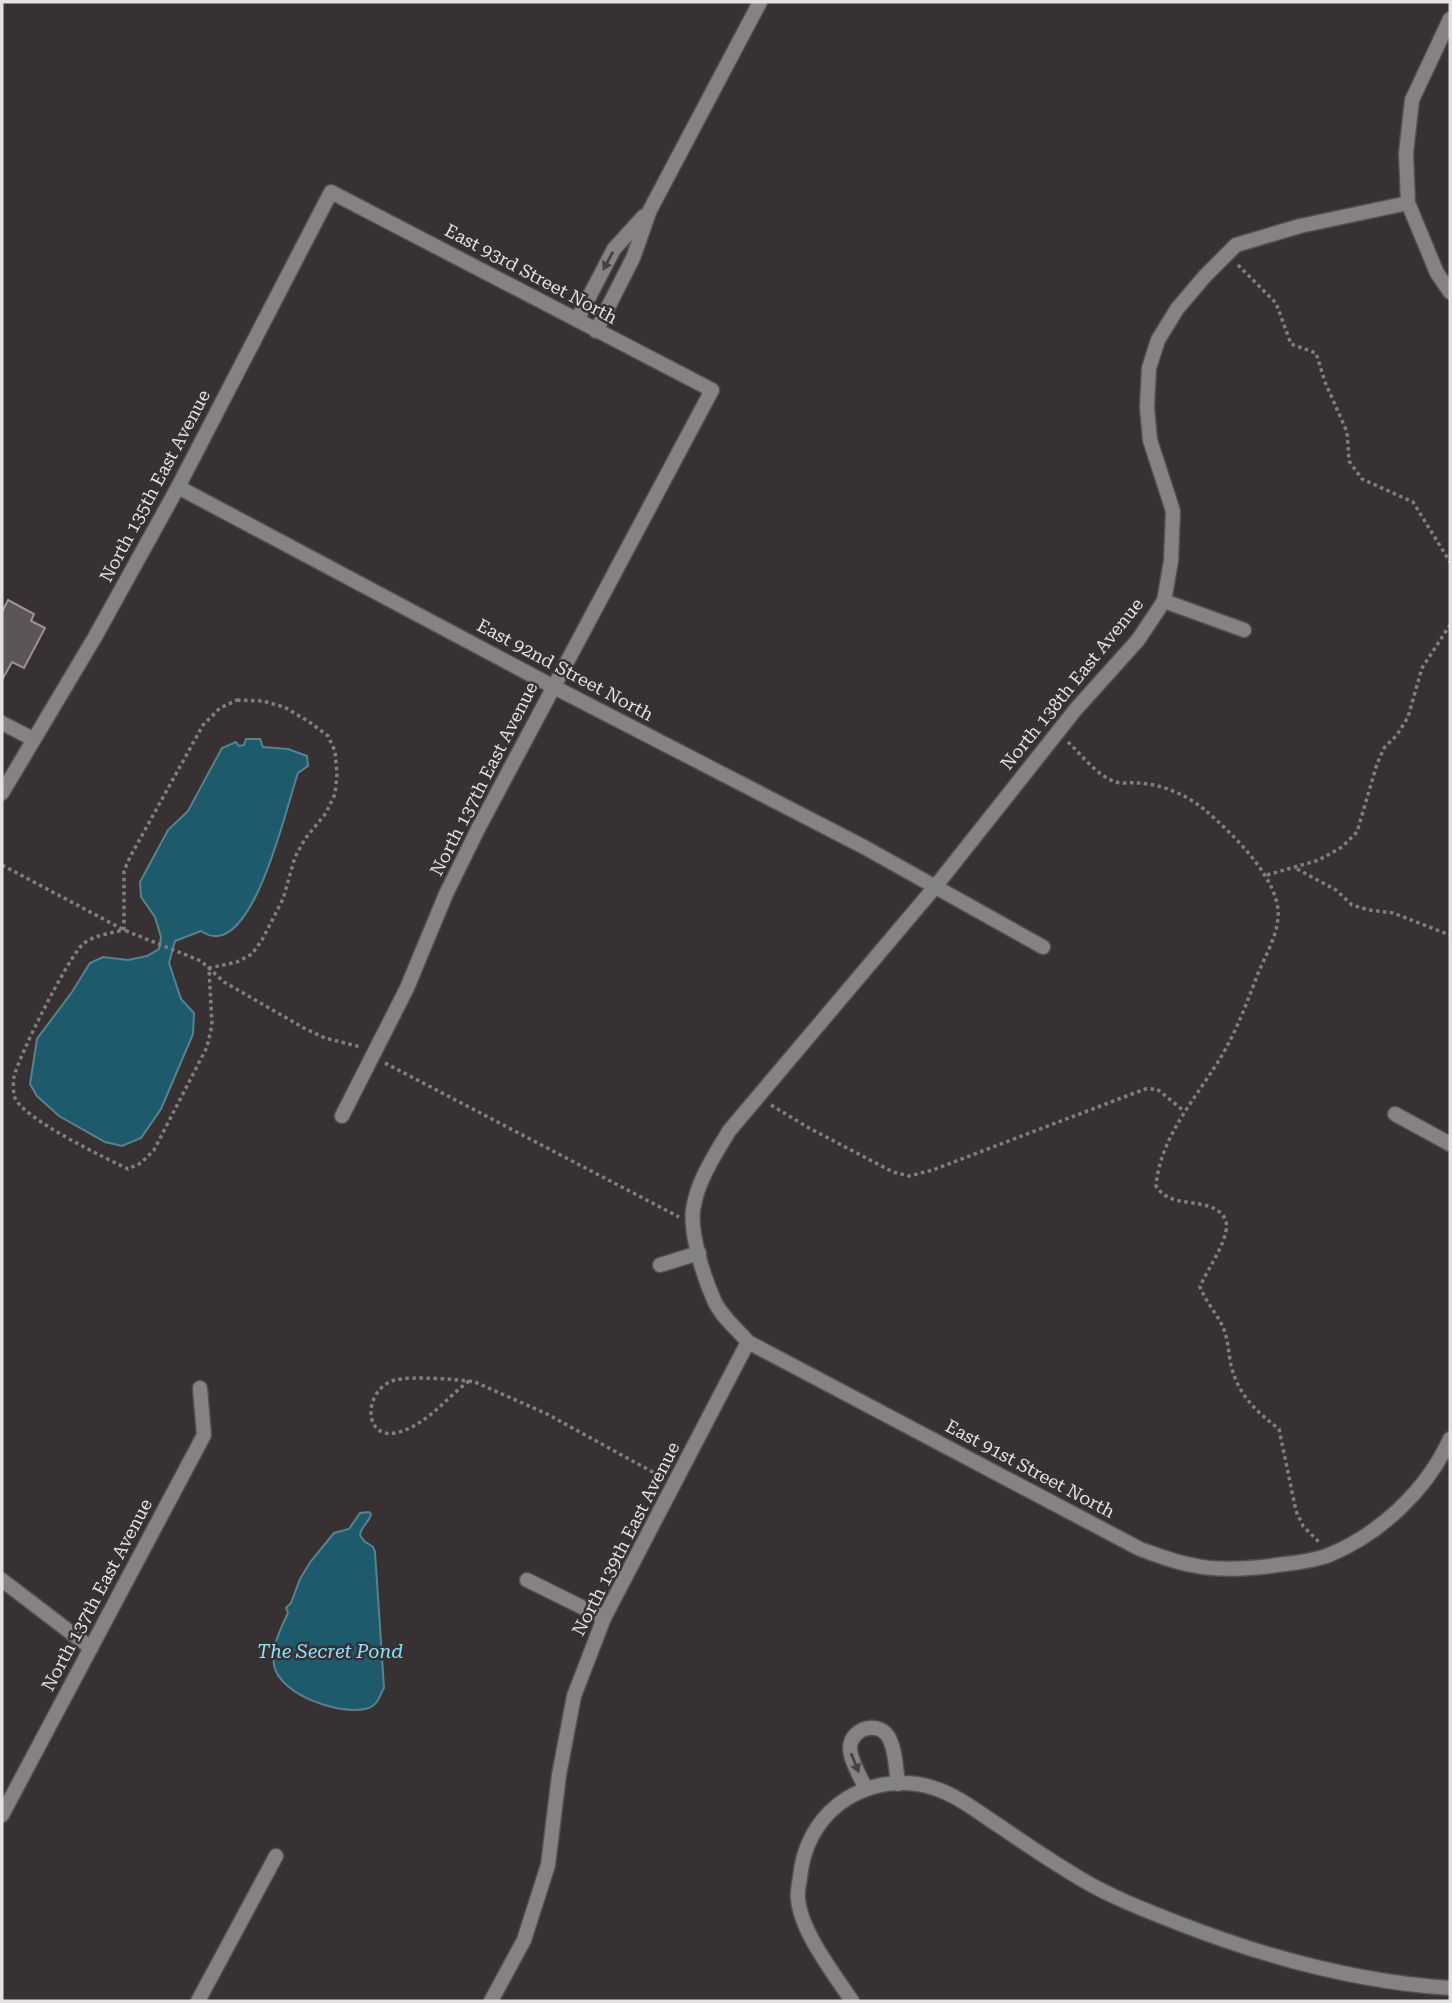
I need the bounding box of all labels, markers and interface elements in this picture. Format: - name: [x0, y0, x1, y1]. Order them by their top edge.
- street label: East 93rd Street North: [441, 219, 621, 328]
- one-way arrow: [602, 251, 613, 271]
- street label: North 135th East Avenue: [95, 386, 214, 585]
- street label: North 138th East Avenue: [996, 594, 1147, 774]
- street label: East 92nd Street North: [474, 614, 657, 725]
- street label: North 137th East Avenue: [425, 678, 542, 879]
- street label: East 91st Street North: [942, 1415, 1119, 1522]
- street label: North 139th East Avenue: [567, 1438, 684, 1639]
- street label: North 137th East Avenue: [37, 1495, 156, 1694]
- water label: The Secret Pond: [257, 1640, 403, 1663]
- one-way arrow: [850, 1753, 861, 1774]

